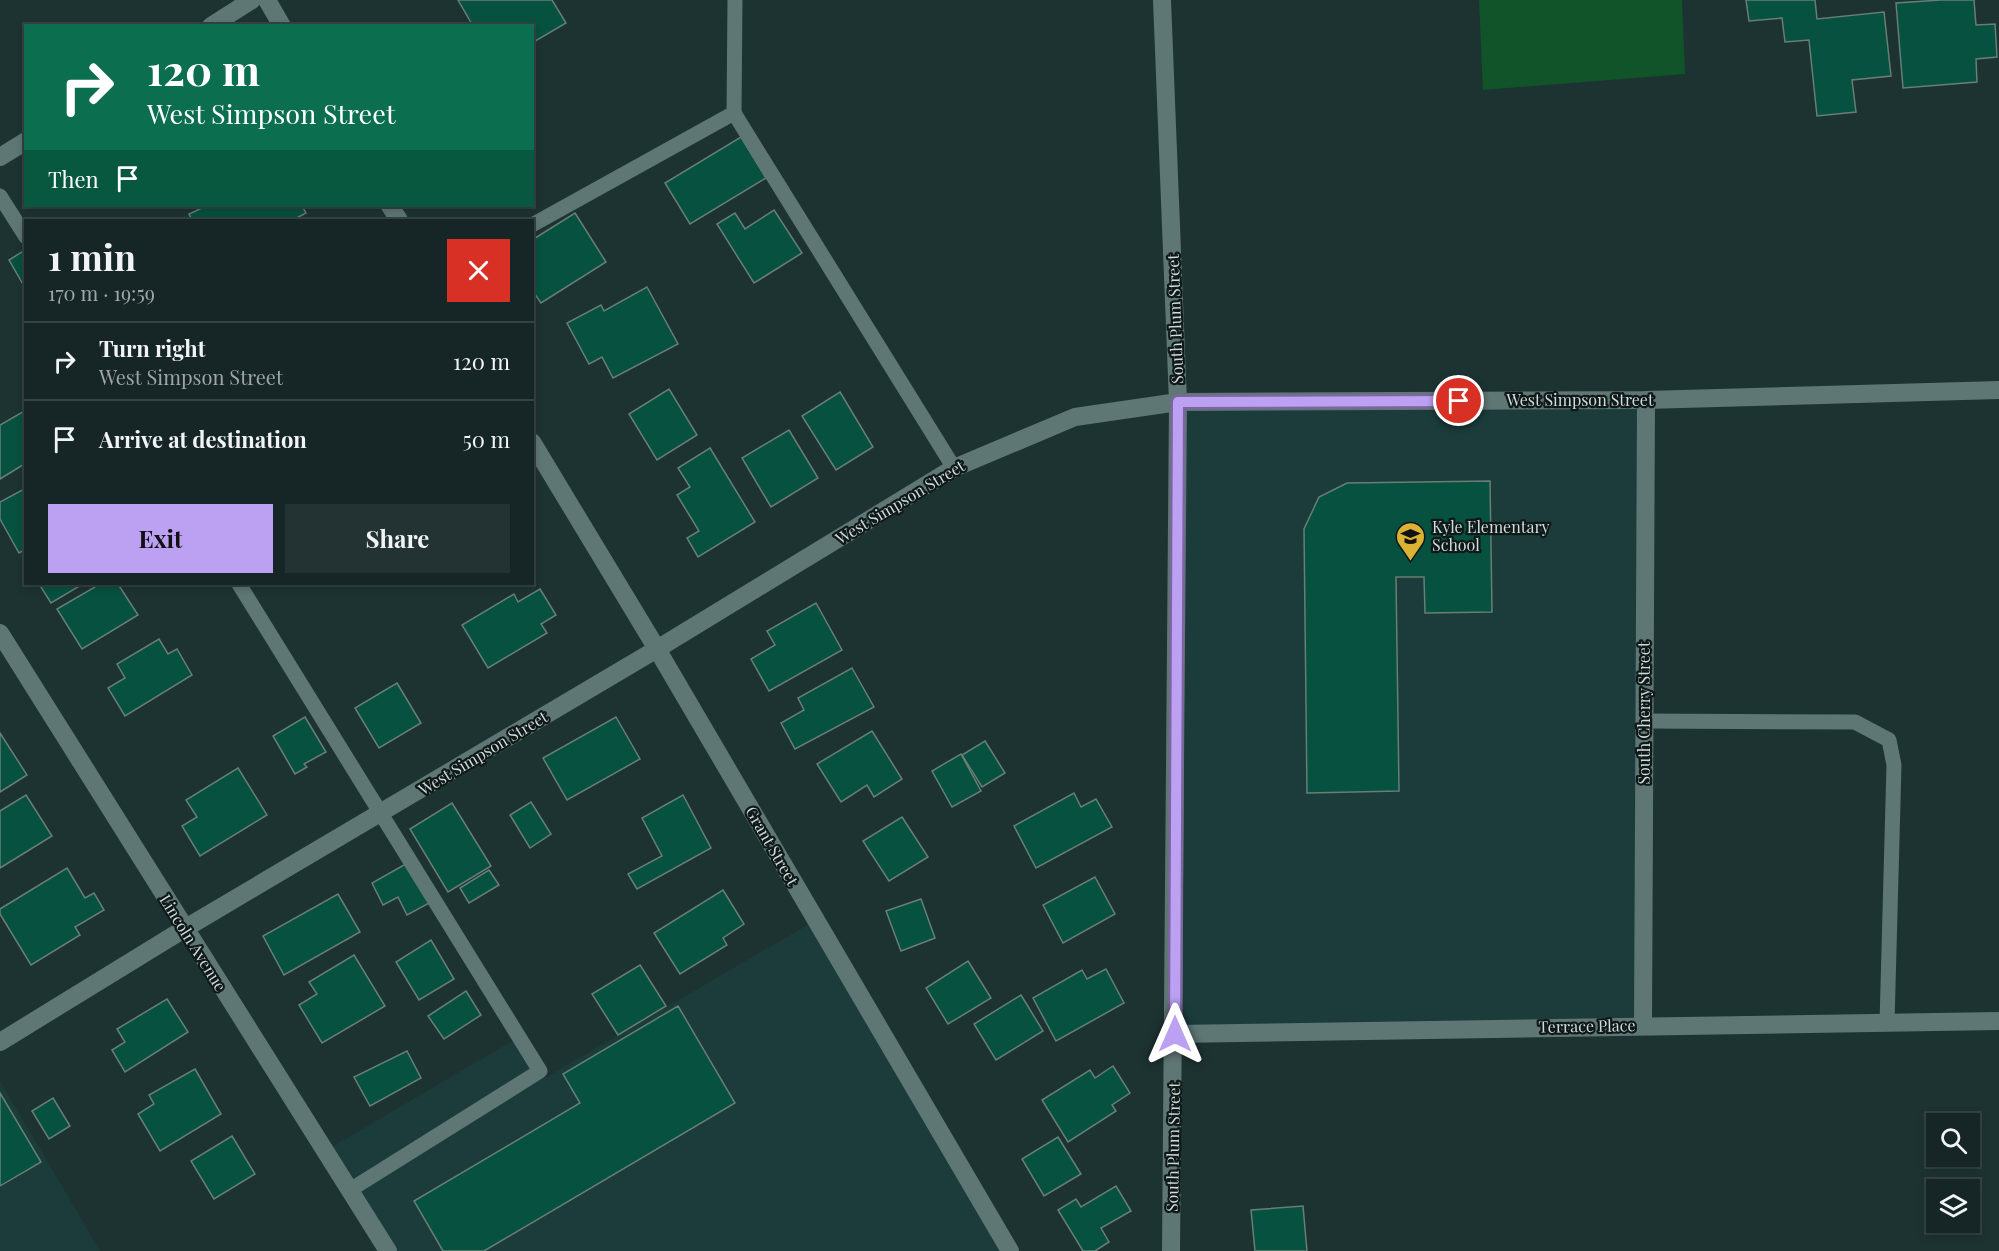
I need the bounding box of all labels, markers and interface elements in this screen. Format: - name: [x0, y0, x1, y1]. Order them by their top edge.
- text: 120 m: [147, 41, 260, 97]
- icon: right: [48, 48, 126, 126]
- text: West Simpson Street: [147, 95, 395, 131]
- icon: arrive: [111, 162, 144, 195]
- text: Then: [48, 164, 99, 194]
- text: 1 min: [48, 232, 136, 280]
- button: close: [447, 239, 510, 302]
- street label: South Plum Street: [1162, 253, 1187, 384]
- text: 170 m · 19:59: [48, 279, 155, 306]
- text: Turn right: [99, 333, 205, 363]
- icon: right: [48, 345, 81, 378]
- text: 120 m: [453, 346, 510, 376]
- text: West Simpson Street: [99, 363, 283, 390]
- pin: [1433, 375, 1484, 426]
- icon: arrive: [1442, 384, 1475, 417]
- street label: West Simpson Street: [1505, 389, 1654, 410]
- icon: arrive: [48, 423, 81, 456]
- text: Arrive at destination: [99, 424, 307, 454]
- text: 50 m: [463, 424, 510, 454]
- street label: West Simpson Street: [830, 454, 969, 549]
- button: Exit: [48, 504, 273, 573]
- button: Share: [285, 504, 510, 573]
- place label: Kyle Elementary School: [1432, 516, 1550, 555]
- school or university icon: Kyle Elementary School: [1395, 520, 1427, 562]
- street label: South Cherry Street: [1633, 641, 1654, 785]
- street label: West Simpson Street: [413, 705, 552, 800]
- street label: Grant Street: [741, 802, 804, 889]
- street label: Lincoln Avenue: [155, 890, 232, 995]
- position arrow: [1143, 1002, 1207, 1066]
- street label: Terrace Place: [1538, 1014, 1636, 1037]
- street label: South Plum Street: [1161, 1081, 1184, 1212]
- map controls: [1926, 1113, 1980, 1233]
- button: search: [1926, 1113, 1980, 1167]
- button: layers: [1926, 1179, 1980, 1233]

